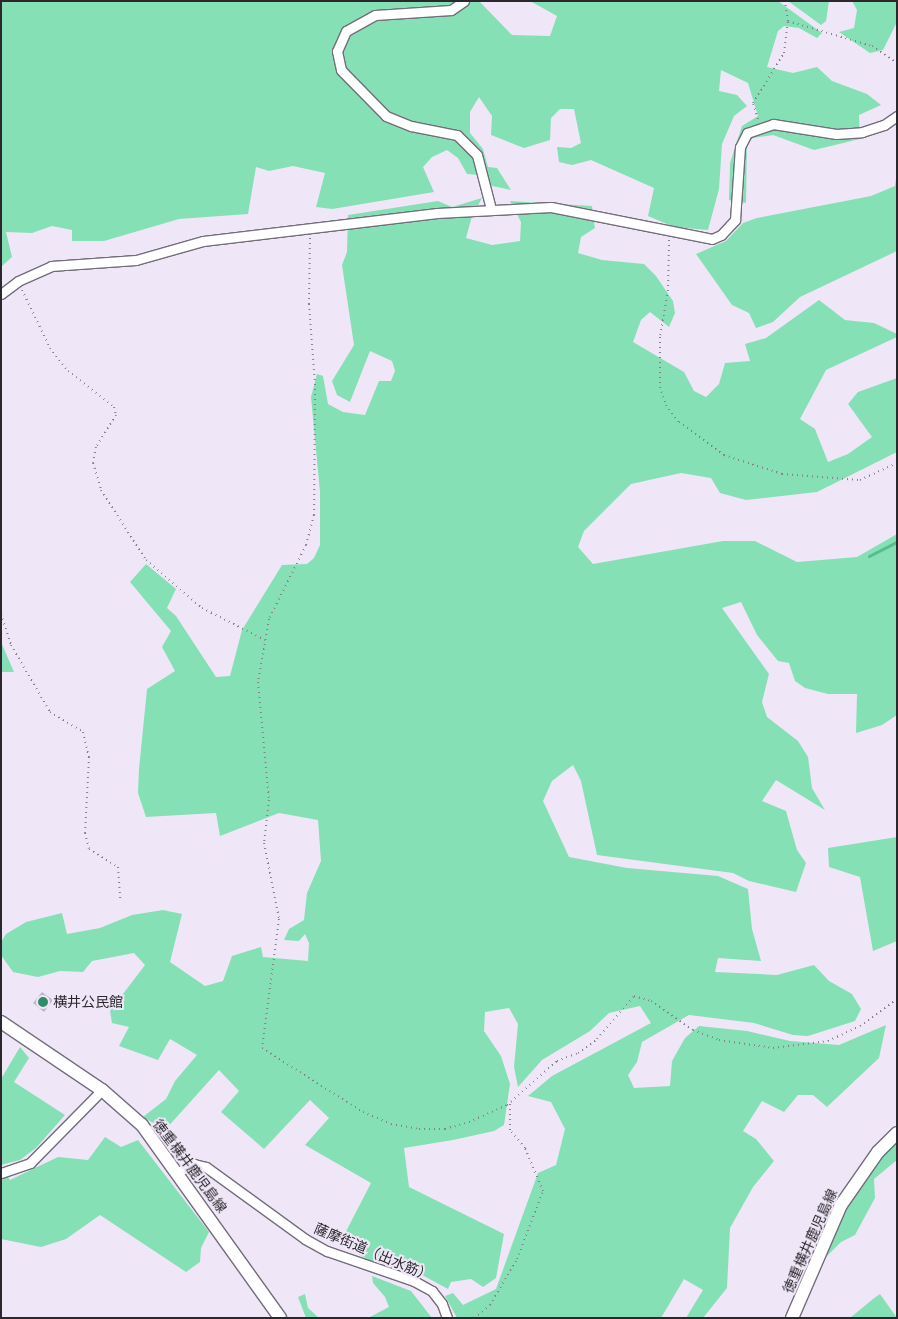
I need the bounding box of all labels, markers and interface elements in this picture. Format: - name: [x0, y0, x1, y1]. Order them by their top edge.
- place label: 横井公民館: [53, 994, 123, 1010]
- marker: 横井公民館: [37, 996, 49, 1008]
- street label: 徳重横井鹿児島線: [150, 1116, 230, 1216]
- street label: 徳重横井鹿児島線: [780, 1186, 840, 1296]
- street label: 薩摩街道（出水筋）: [312, 1220, 434, 1284]

